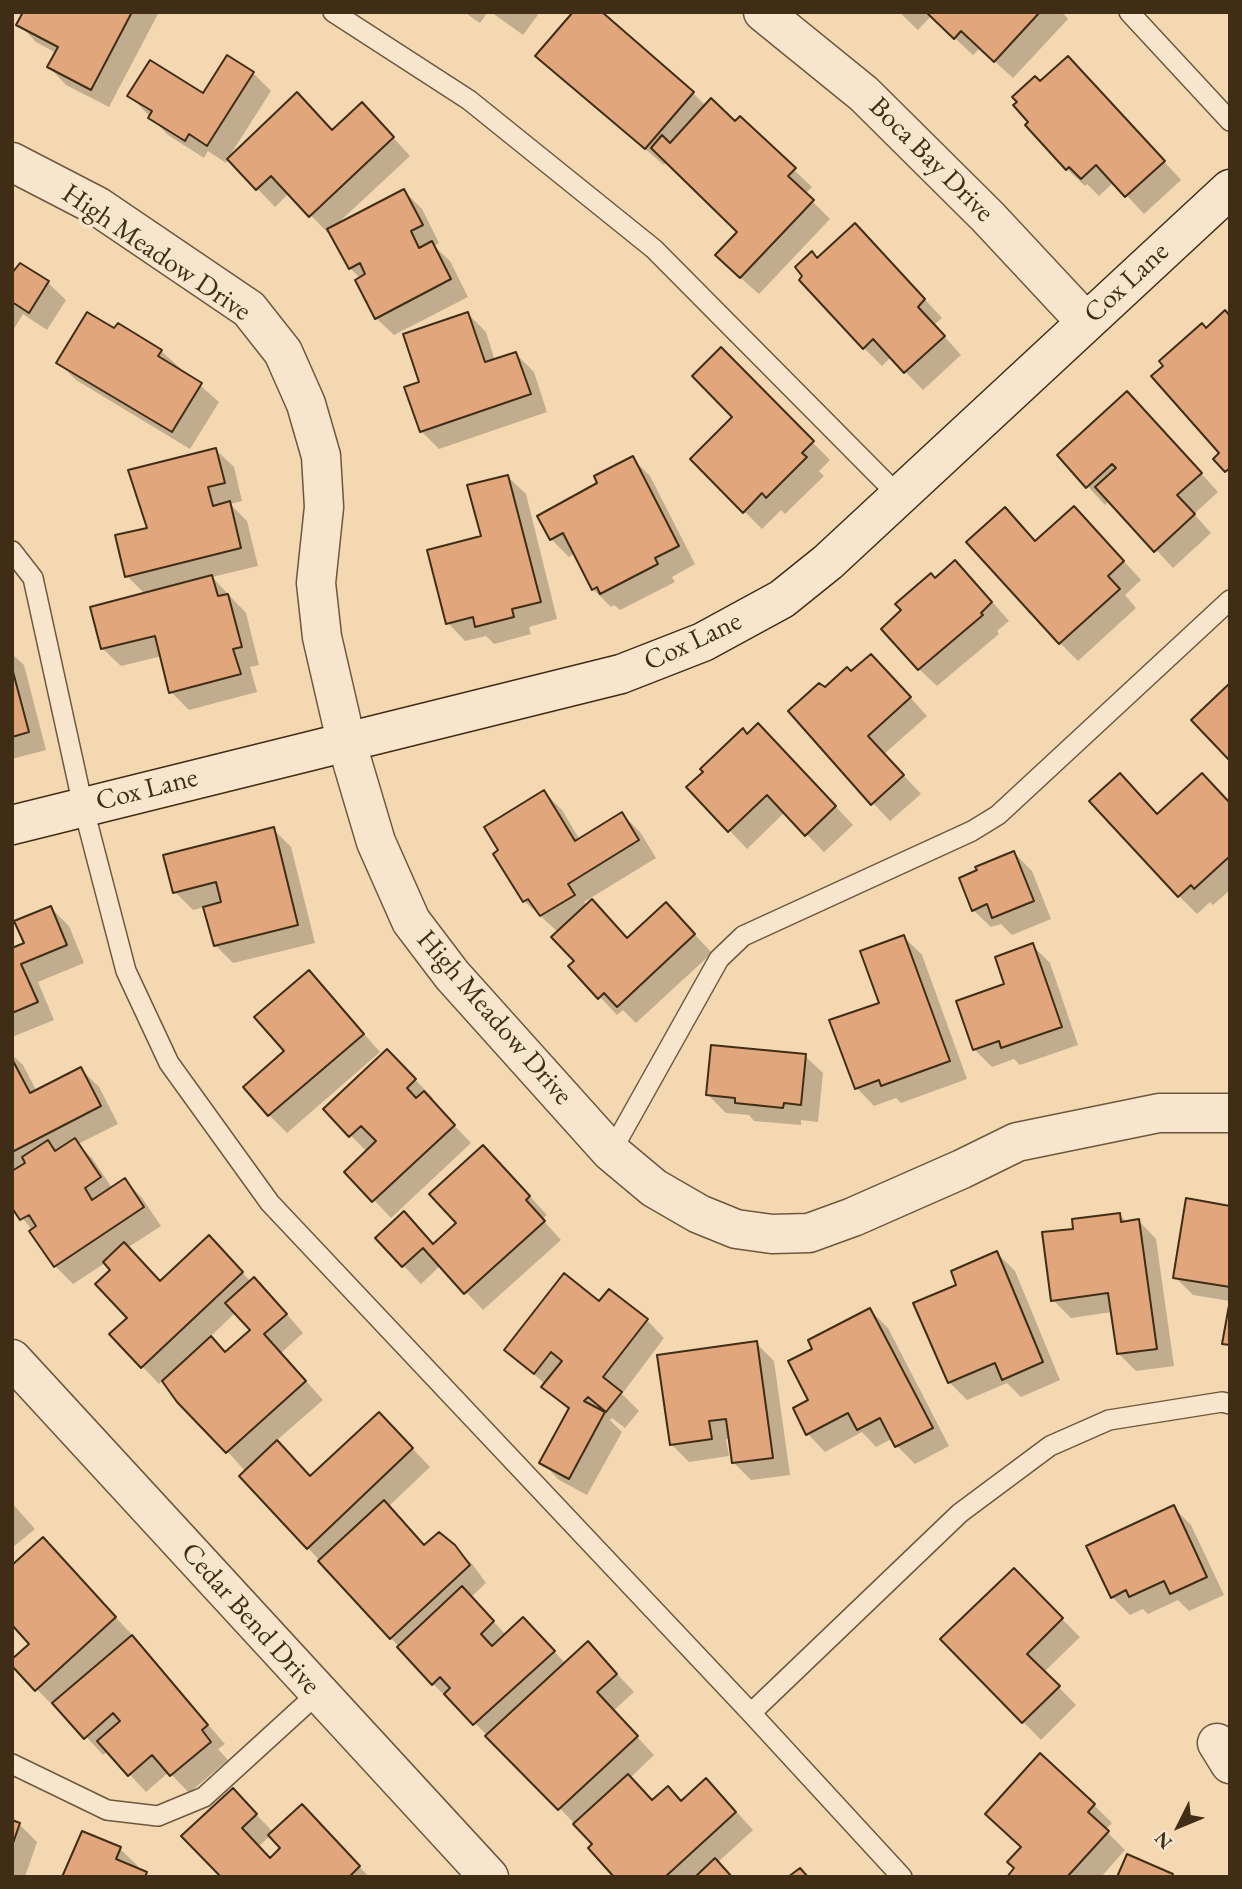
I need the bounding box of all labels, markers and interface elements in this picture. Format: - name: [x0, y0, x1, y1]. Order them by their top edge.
- street label: Boca Bay Drive: [861, 90, 1001, 230]
- street label: High Meadow Drive: [55, 177, 257, 329]
- street label: Cox Lane: [1078, 235, 1176, 331]
- street label: Cox Lane: [639, 605, 747, 679]
- street label: Cox Lane: [93, 761, 201, 819]
- street label: High Meadow Drive: [409, 924, 579, 1112]
- street label: Cedar Bend Drive: [173, 1536, 327, 1702]
- north arrow: [1144, 1791, 1214, 1861]
- text: N: [1149, 1827, 1178, 1855]

